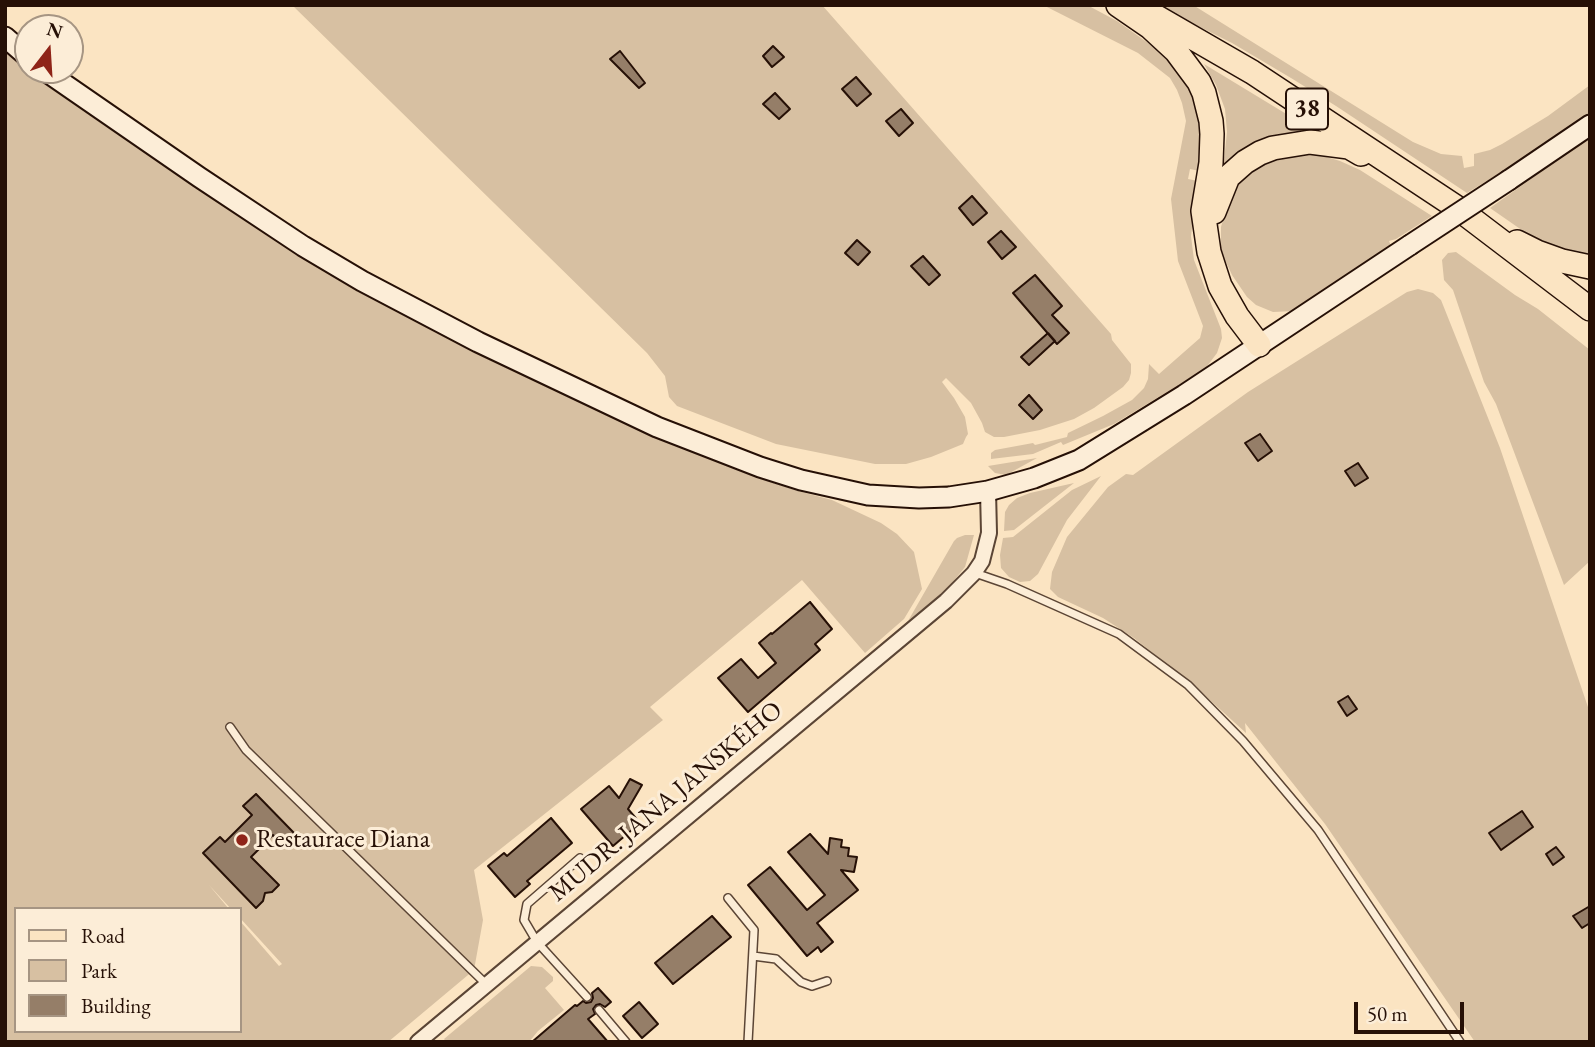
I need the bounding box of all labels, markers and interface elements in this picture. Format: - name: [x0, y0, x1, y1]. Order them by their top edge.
- north arrow: [14, 14, 84, 84]
- text: N: [44, 16, 66, 45]
- road number: 38: [1286, 88, 1328, 130]
- street label: MUDR. JANA JANSKÉHO: [543, 695, 789, 909]
- place label: Restaurace Diana: [256, 824, 430, 856]
- marker: Restaurace Diana: [234, 832, 250, 848]
- legend: [14, 907, 242, 1033]
- text: Road: [81, 922, 125, 949]
- text: Park: [81, 957, 117, 984]
- scale bar: [1357, 988, 1467, 1032]
- text: Building: [81, 992, 151, 1019]
- text: 50 m: [1367, 1000, 1408, 1027]

